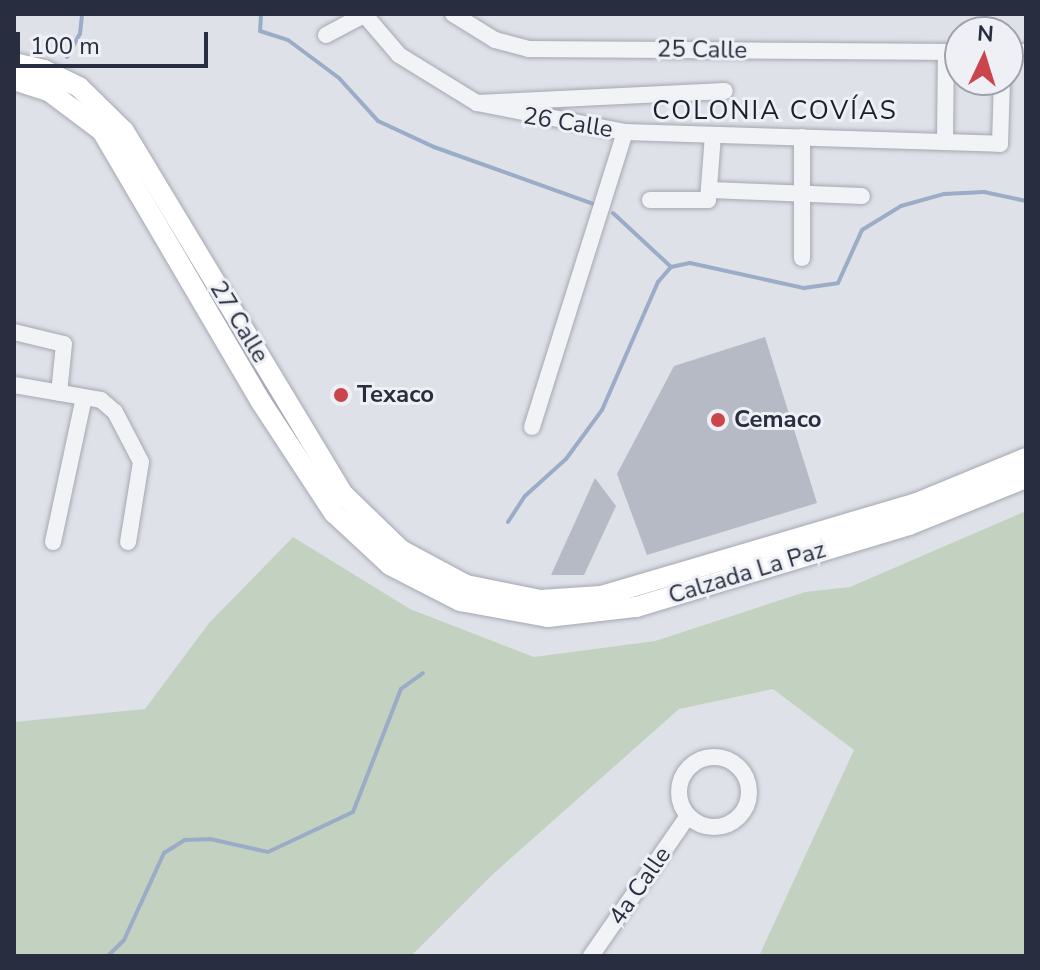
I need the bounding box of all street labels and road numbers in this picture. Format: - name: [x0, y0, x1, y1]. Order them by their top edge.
- street label: 25 Calle: [657, 35, 747, 65]
- street label: 26 Calle: [521, 102, 615, 144]
- street label: 27 Calle: [203, 276, 275, 368]
- street label: Calzada La Paz: [665, 535, 829, 611]
- street label: 4a Calle: [603, 841, 677, 931]

